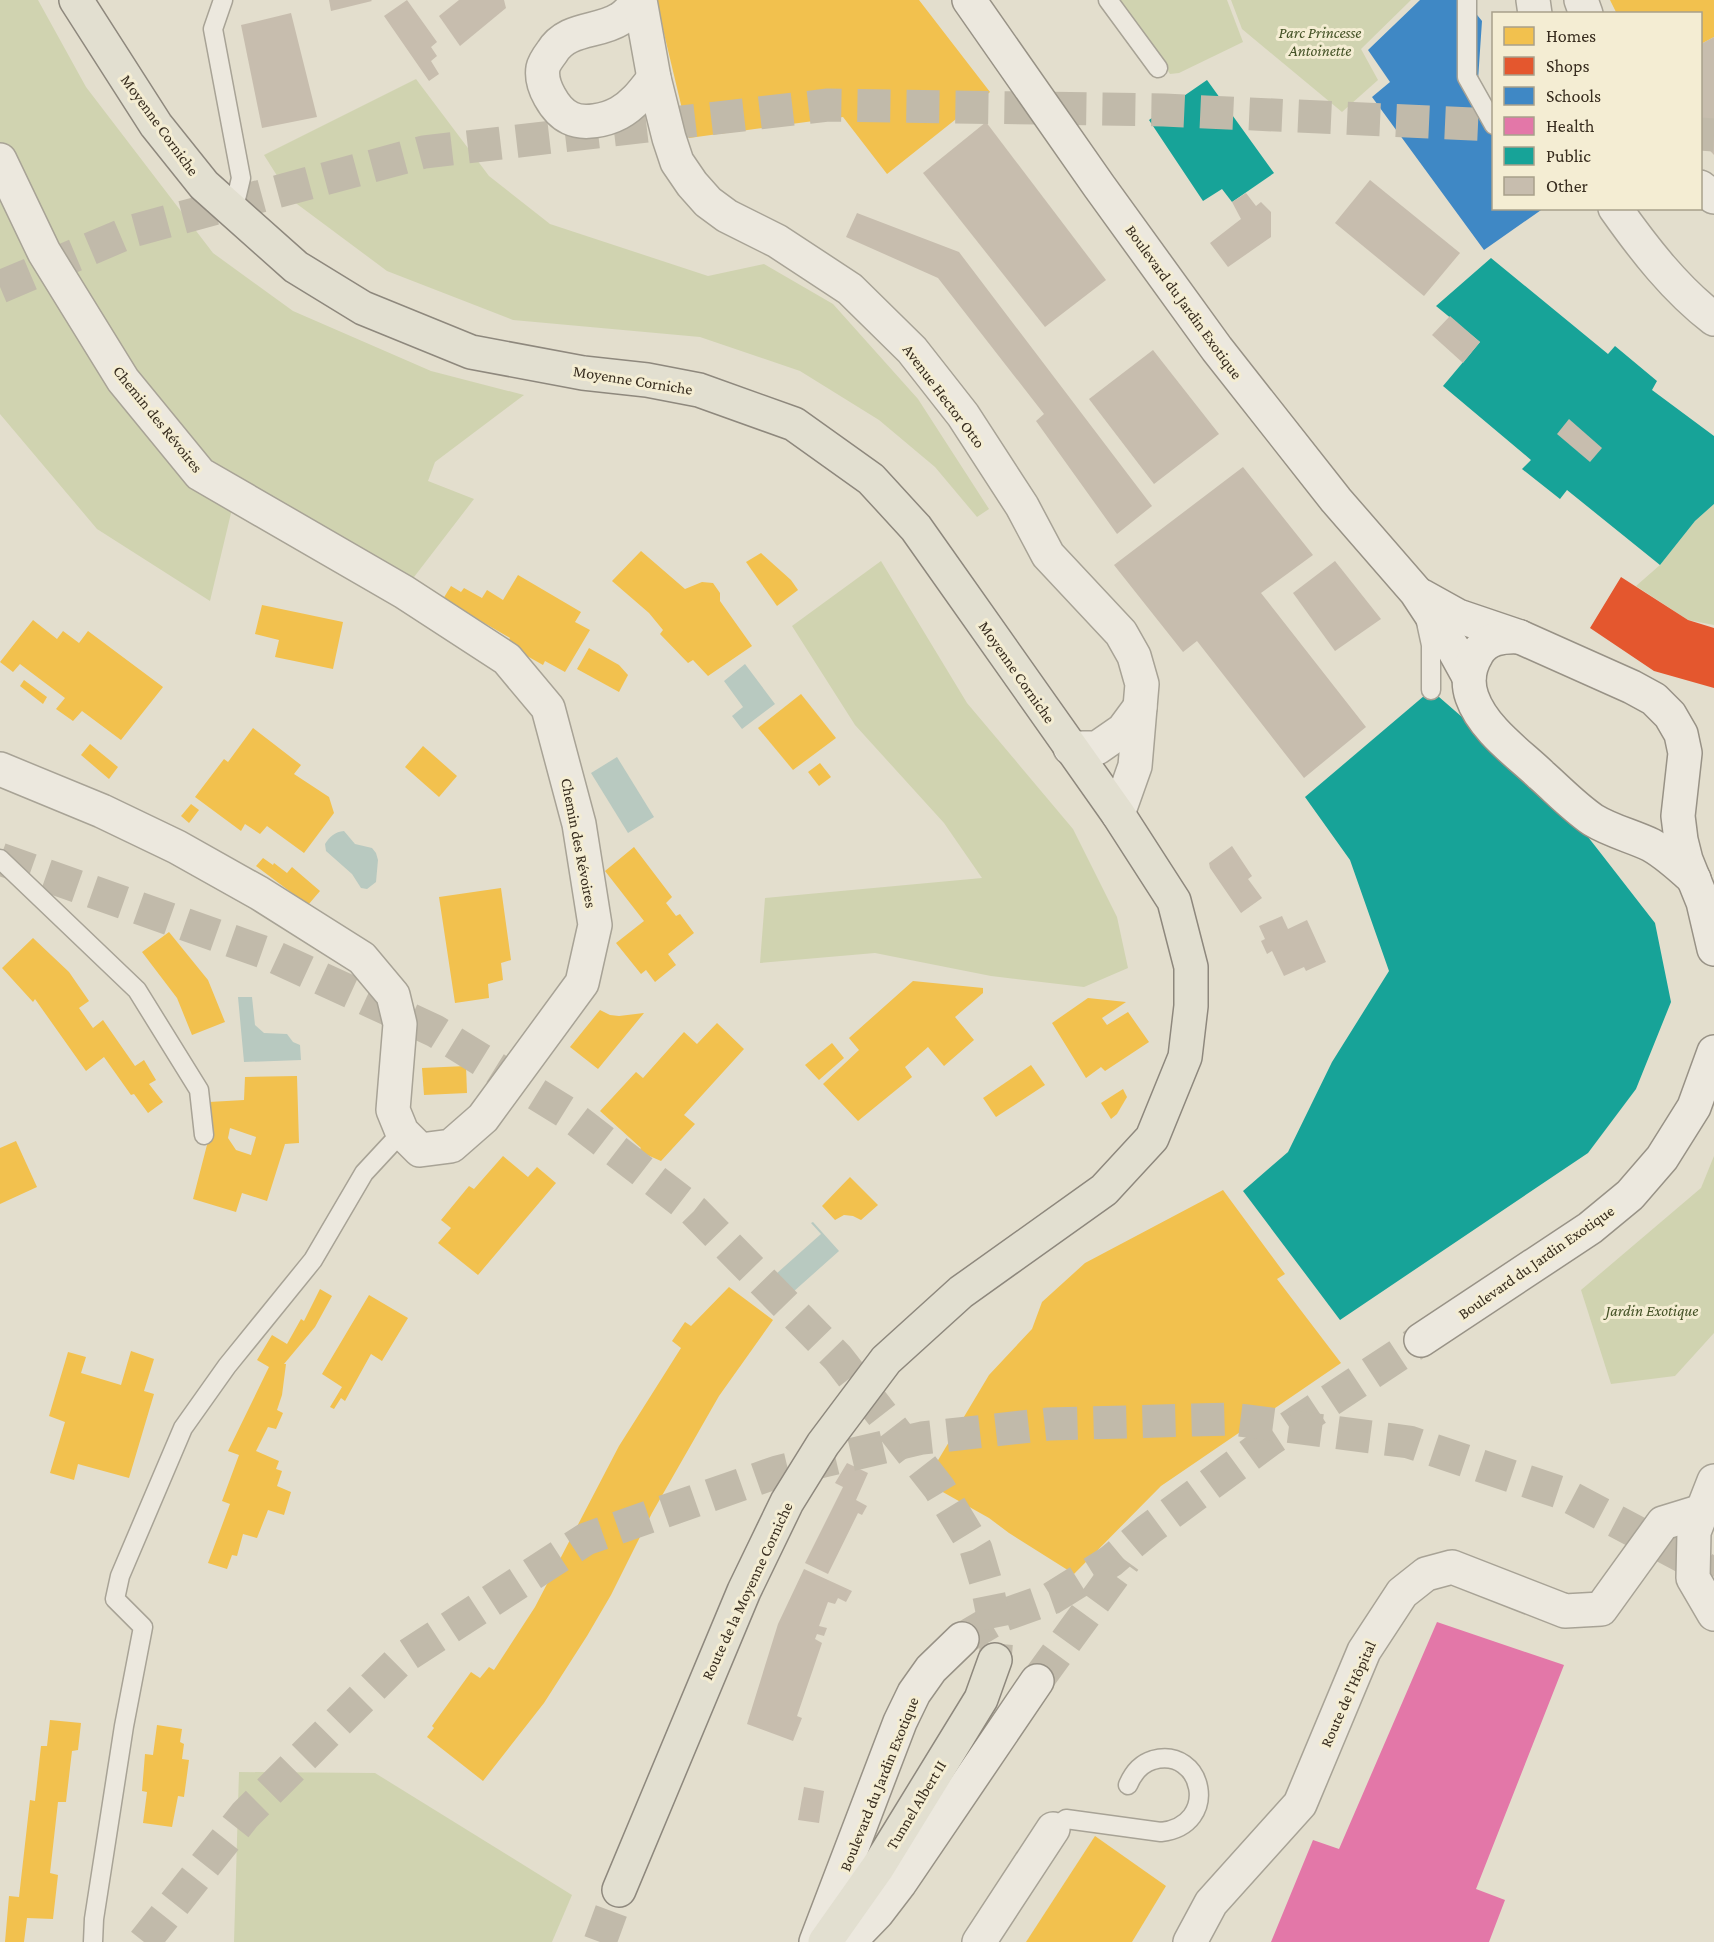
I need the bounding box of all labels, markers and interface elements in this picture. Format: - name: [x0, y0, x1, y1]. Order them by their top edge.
- legend: [1492, 12, 1702, 210]
- park label: Parc Princesse Antoinette: [1279, 24, 1361, 59]
- text: Homes: [1546, 26, 1596, 46]
- text: Shops: [1546, 56, 1590, 76]
- street label: Moyenne Corniche: [117, 71, 202, 179]
- text: Schools: [1546, 86, 1601, 106]
- text: Health: [1546, 116, 1595, 136]
- text: Public: [1546, 146, 1591, 166]
- text: Other: [1546, 176, 1589, 196]
- street label: Boulevard du Jardin Exotique: [1122, 222, 1246, 383]
- street label: Avenue Hector Otto: [900, 341, 989, 451]
- street label: Chemin des Révoires: [110, 362, 206, 476]
- street label: Moyenne Corniche: [572, 362, 694, 399]
- street label: Moyenne Corniche: [975, 618, 1059, 727]
- street label: Chemin des Révoires: [558, 777, 600, 909]
- street label: Boulevard du Jardin Exotique: [1455, 1202, 1618, 1323]
- park label: Jardin Exotique: [1603, 1302, 1698, 1320]
- street label: Route de la Moyenne Corniche: [698, 1499, 797, 1683]
- street label: Route de l'Hôpital: [1317, 1638, 1380, 1750]
- street label: Boulevard du Jardin Exotique: [836, 1694, 923, 1874]
- street label: Tunnel Albert II: [883, 1757, 949, 1853]

